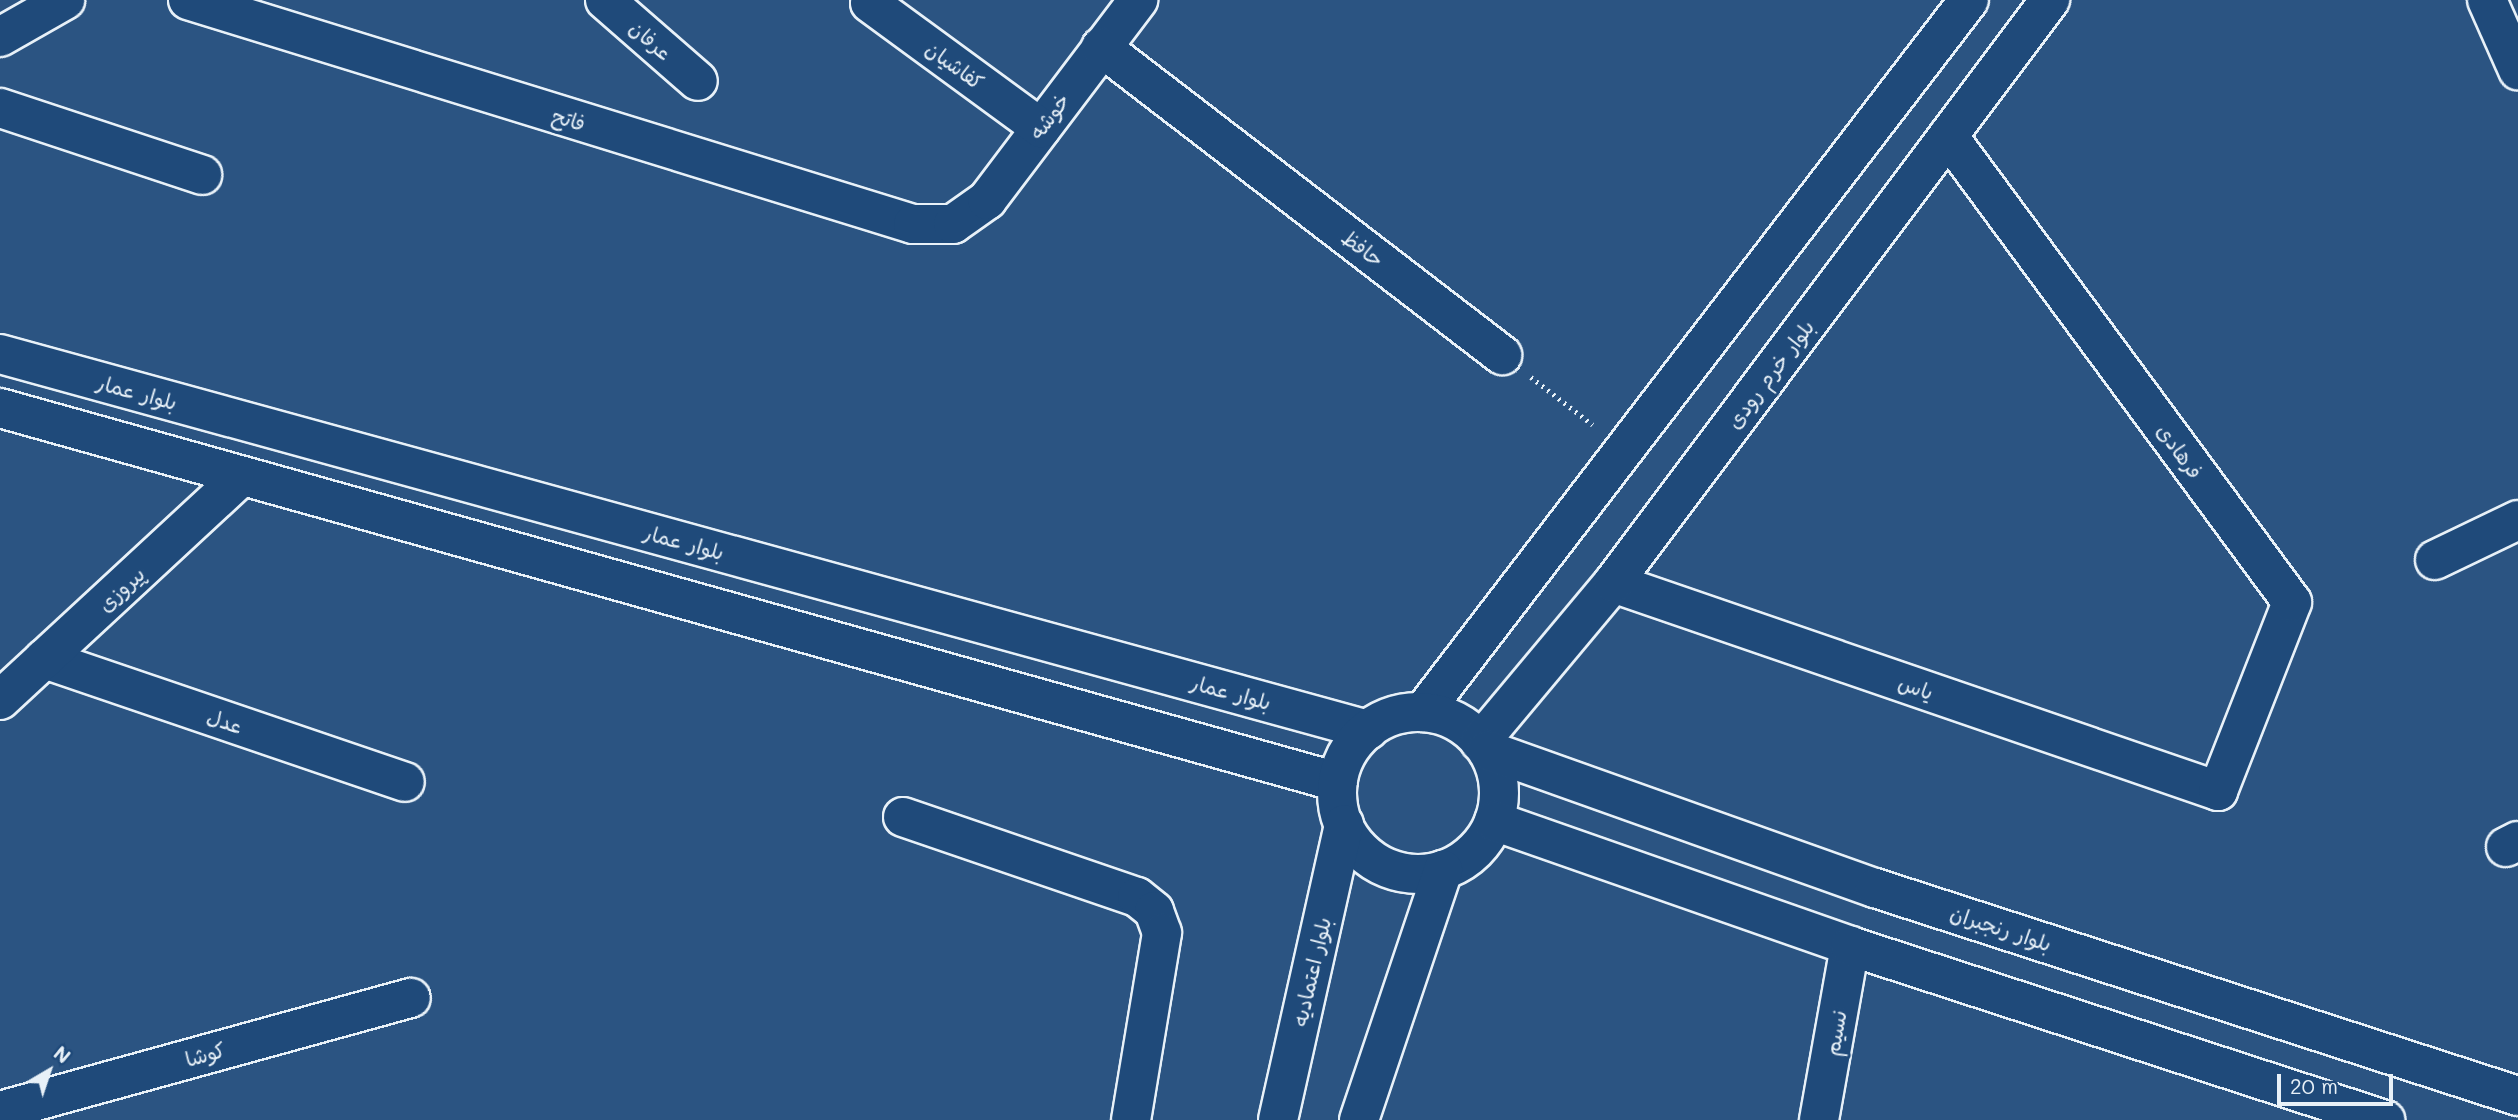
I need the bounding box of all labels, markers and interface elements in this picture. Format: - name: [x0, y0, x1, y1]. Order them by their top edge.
- street label: عرفان: [625, 15, 677, 65]
- street label: کفاشیان: [921, 35, 989, 95]
- street label: خوشه: [1023, 88, 1075, 144]
- street label: فاتح: [549, 102, 589, 136]
- street label: حافظ: [1337, 224, 1389, 272]
- street label: بلوار خرم رودی: [1721, 315, 1819, 433]
- street label: بلوار عمار: [94, 369, 180, 415]
- street label: فرهادی: [2152, 419, 2208, 483]
- street label: بلوار عمار: [641, 519, 727, 565]
- street label: پیروزی: [92, 561, 150, 617]
- street label: بلوار عمار: [1188, 669, 1274, 715]
- street label: یاس: [1895, 669, 1937, 705]
- street label: عدل: [204, 703, 246, 739]
- street label: بلوار رنجبران: [1947, 900, 2055, 956]
- street label: بلوار اعتمادیه: [1286, 915, 1336, 1029]
- street label: نسیم: [1819, 1008, 1851, 1058]
- north arrow: [14, 1036, 84, 1106]
- street label: کوشا: [182, 1036, 228, 1072]
- text: N: [49, 1040, 76, 1069]
- scale bar: [2280, 1060, 2396, 1104]
- text: 20 m: [2290, 1072, 2338, 1099]

